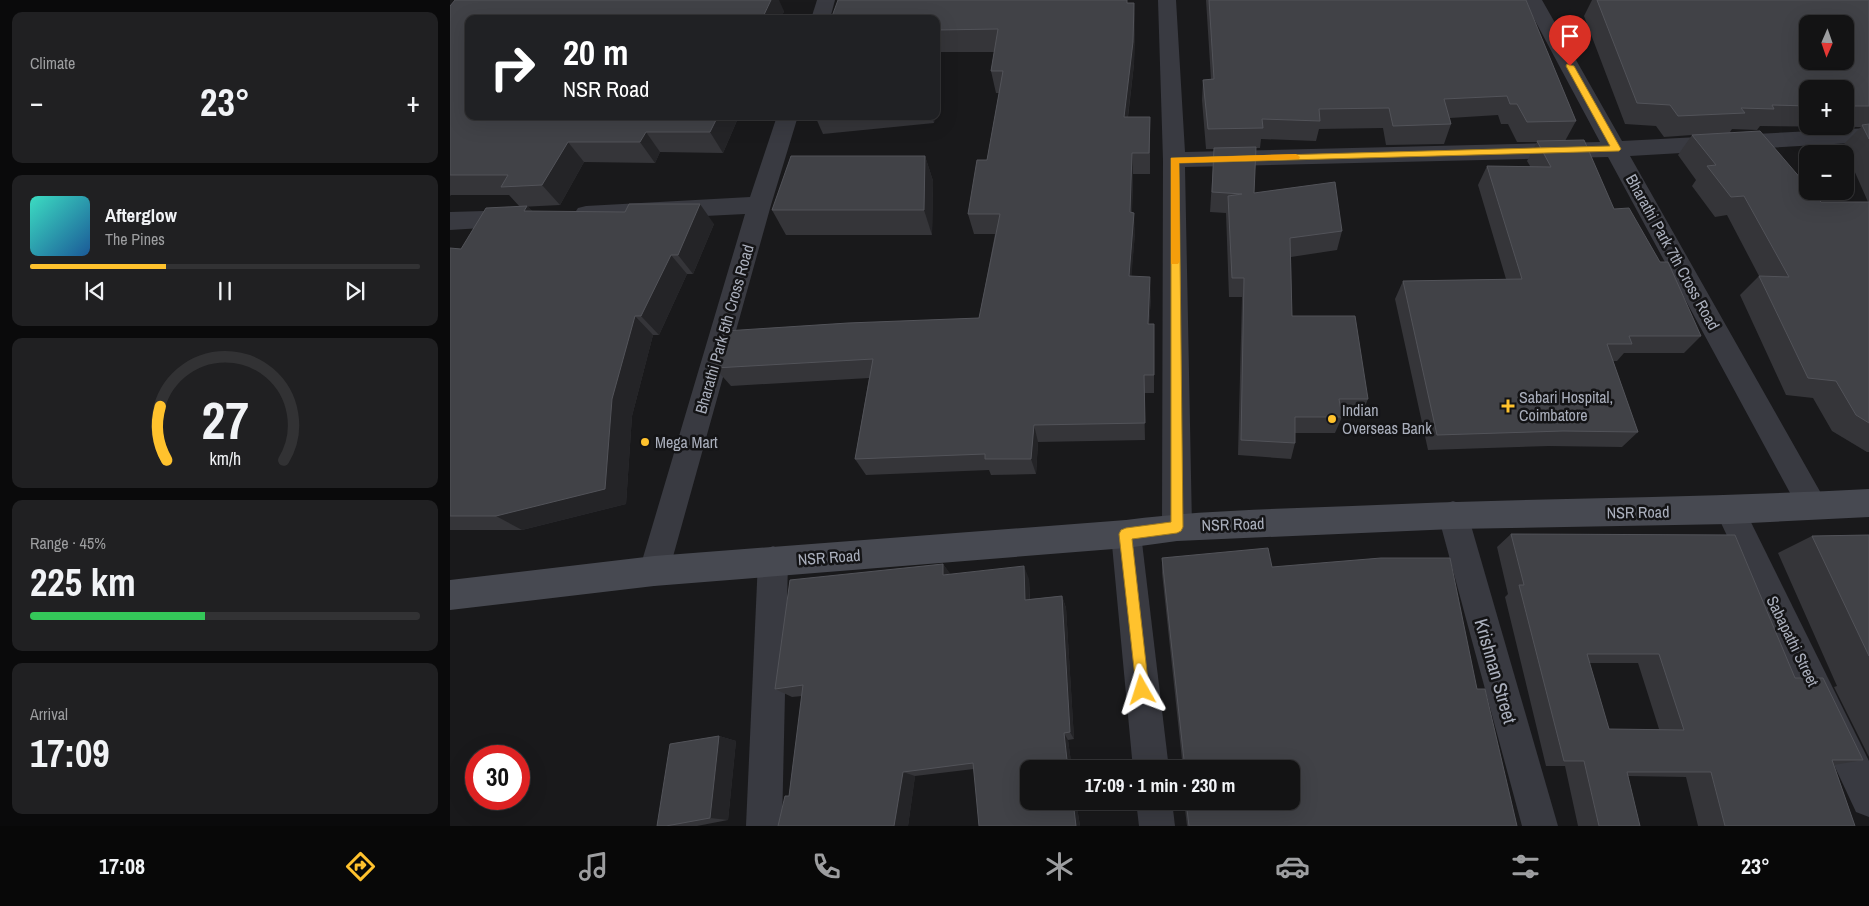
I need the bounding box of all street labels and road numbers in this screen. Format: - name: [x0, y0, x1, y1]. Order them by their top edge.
- street label: Bharathi Park 7th Cross Road: [1621, 170, 1725, 334]
- street label: Bharathi Park 5th Cross Road: [689, 242, 759, 416]
- street label: NSR Road: [1606, 500, 1670, 524]
- street label: NSR Road: [1201, 512, 1265, 536]
- street label: NSR Road: [797, 544, 861, 570]
- street label: Sabapathi Street: [1762, 592, 1825, 690]
- street label: Krishnan Street: [1469, 615, 1524, 727]

